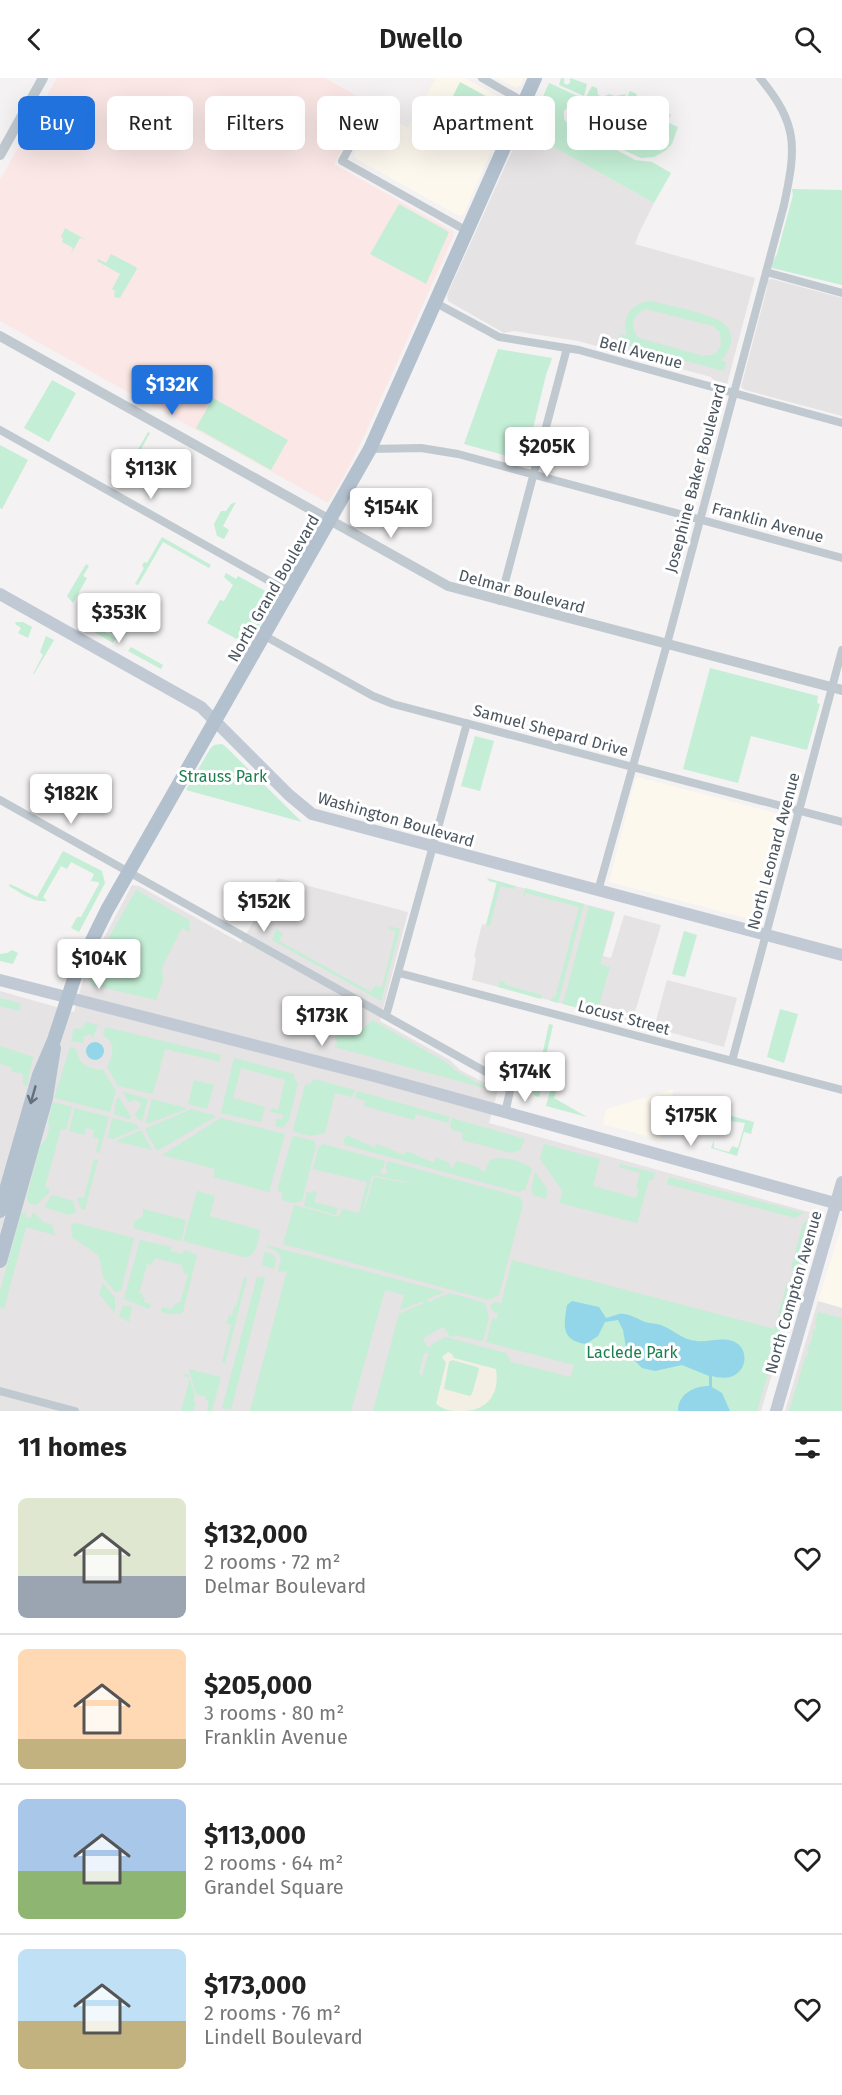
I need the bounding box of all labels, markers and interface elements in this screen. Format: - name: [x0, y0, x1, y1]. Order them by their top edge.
- icon: back: [18, 23, 51, 56]
- text: Dwello: [379, 23, 463, 55]
- icon: search: [791, 23, 824, 56]
- chip: Buy: [18, 96, 95, 150]
- chip: Rent: [107, 96, 193, 150]
- chip: Filters: [205, 96, 305, 150]
- chip: New: [317, 96, 400, 150]
- chip: Apartment: [412, 96, 555, 150]
- chip: House: [567, 96, 669, 150]
- street label: Bell Avenue: [597, 332, 684, 373]
- pin: $132K: [130, 365, 214, 416]
- text: $132K: [146, 372, 198, 396]
- street label: Josephine Baker Boulevard: [661, 381, 730, 575]
- pin: $205K: [505, 427, 589, 478]
- text: $205K: [519, 434, 575, 458]
- pin: $113K: [109, 449, 193, 500]
- text: $113K: [125, 456, 177, 480]
- pin: $154K: [349, 488, 433, 539]
- text: $154K: [364, 495, 418, 519]
- street label: Franklin Avenue: [710, 498, 826, 547]
- street label: North Grand Boulevard: [224, 511, 323, 665]
- street label: Delmar Boulevard: [457, 566, 587, 617]
- pin: $353K: [77, 593, 161, 644]
- text: $353K: [92, 600, 146, 624]
- street label: Samuel Shepard Drive: [471, 701, 631, 760]
- park label: Strauss Park: [179, 767, 268, 786]
- street label: North Leonard Avenue: [743, 770, 804, 932]
- pin: $182K: [29, 774, 113, 825]
- text: $182K: [44, 781, 98, 805]
- street label: Washington Boulevard: [315, 788, 476, 851]
- pin: $152K: [222, 882, 306, 933]
- text: $152K: [238, 889, 290, 913]
- pin: $104K: [57, 939, 141, 990]
- text: $104K: [71, 946, 127, 970]
- pin: $173K: [280, 996, 364, 1047]
- street label: Locust Street: [576, 996, 672, 1039]
- text: $173K: [296, 1003, 348, 1027]
- pin: $174K: [483, 1052, 567, 1103]
- text: $174K: [499, 1059, 551, 1083]
- one-way arrow: [27, 1085, 38, 1104]
- pin: $175K: [649, 1096, 733, 1147]
- text: $175K: [665, 1103, 717, 1127]
- street label: North Compton Avenue: [761, 1208, 826, 1376]
- park label: Laclede Park: [586, 1343, 679, 1362]
- icon: filters: [791, 1431, 824, 1464]
- text: 11 homes: [18, 1432, 127, 1463]
- text: $132,000: [204, 1519, 308, 1550]
- icon: home: [66, 1522, 138, 1594]
- icon: heart: [791, 1542, 824, 1575]
- text: 2 rooms · 72 m²: [204, 1550, 340, 1574]
- text: Delmar Boulevard: [204, 1574, 366, 1598]
- text: $205,000: [204, 1670, 312, 1701]
- icon: home: [66, 1673, 138, 1745]
- icon: heart: [791, 1693, 824, 1726]
- text: 3 rooms · 80 m²: [204, 1701, 344, 1725]
- text: Franklin Avenue: [204, 1725, 348, 1749]
- text: $113,000: [204, 1820, 306, 1851]
- icon: home: [66, 1823, 138, 1895]
- icon: heart: [791, 1843, 824, 1876]
- text: 2 rooms · 64 m²: [204, 1851, 343, 1875]
- text: Grandel Square: [204, 1875, 344, 1899]
- text: $173,000: [204, 1970, 306, 2001]
- icon: home: [66, 1973, 138, 2045]
- icon: heart: [791, 1993, 824, 2026]
- text: 2 rooms · 76 m²: [204, 2001, 341, 2025]
- text: Lindell Boulevard: [204, 2025, 363, 2049]

